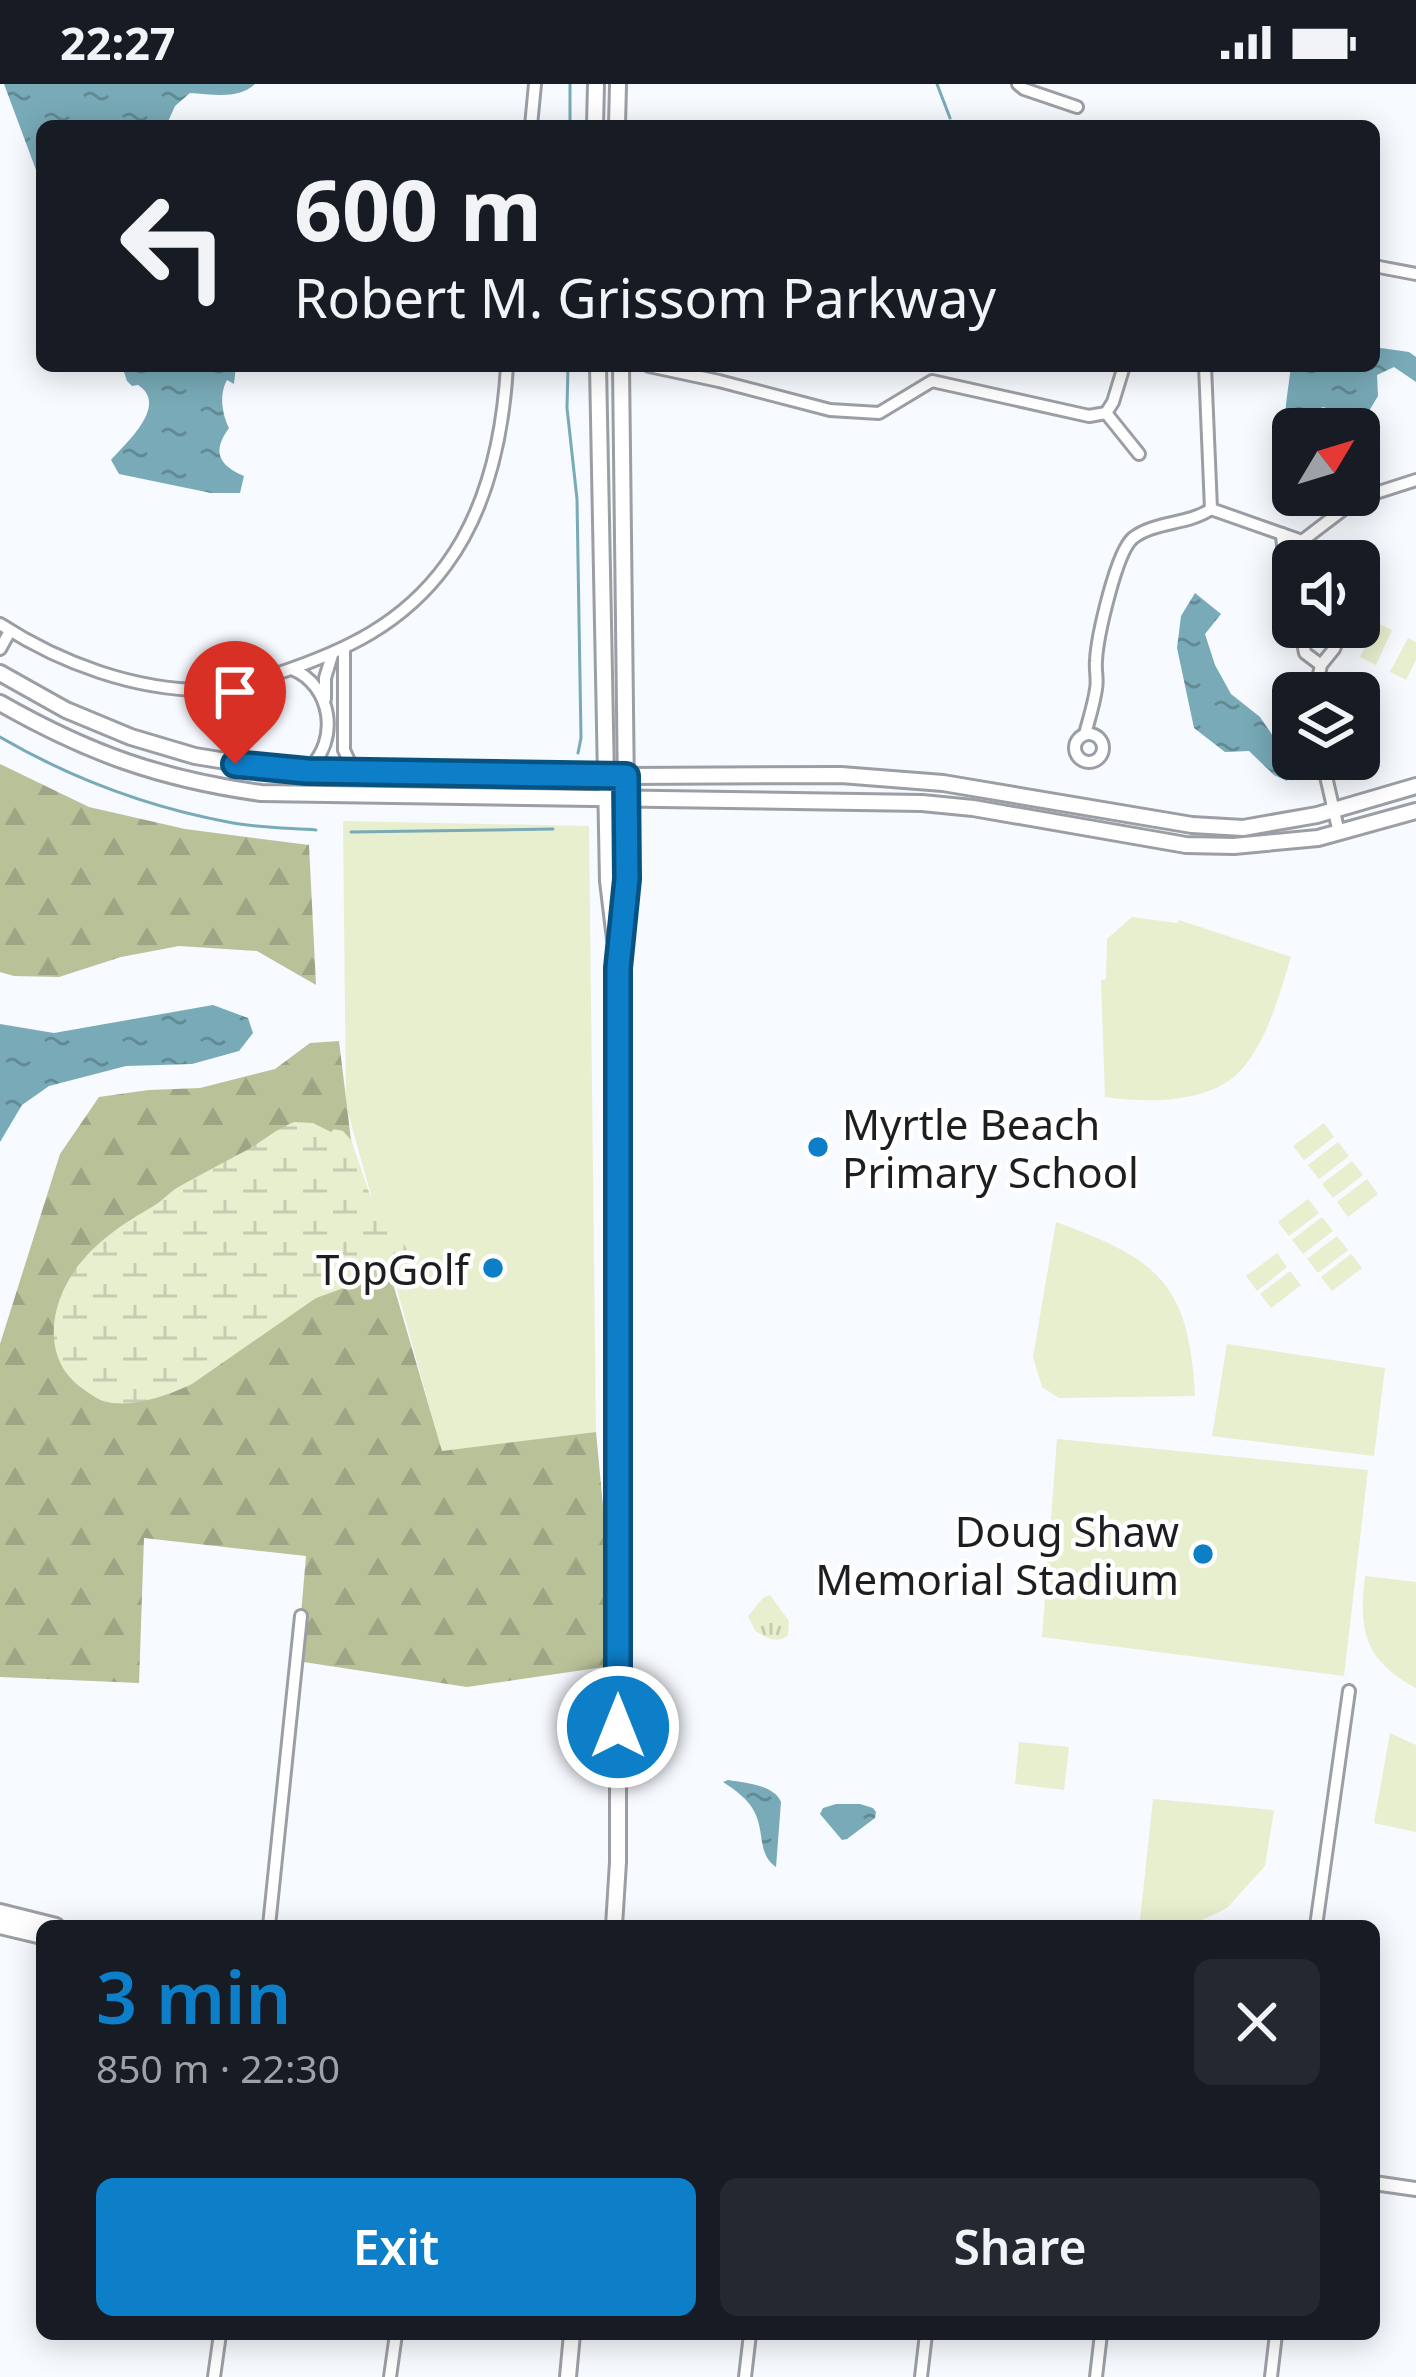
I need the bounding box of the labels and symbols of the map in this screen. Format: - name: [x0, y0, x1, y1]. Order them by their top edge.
- north arrow: [1272, 408, 1380, 516]
- pin: [184, 641, 286, 764]
- place label: Myrtle Beach Primary School: [842, 1095, 1139, 1200]
- marker: Myrtle Beach Primary School: [805, 1134, 831, 1160]
- place label: TopGolf: [316, 1240, 472, 1297]
- marker: TopGolf: [480, 1255, 506, 1281]
- place label: Doug Shaw Memorial Stadium: [815, 1502, 1179, 1607]
- marker: Doug Shaw Memorial Stadium: [1190, 1541, 1216, 1567]
- position arrow: [555, 1664, 681, 1790]

